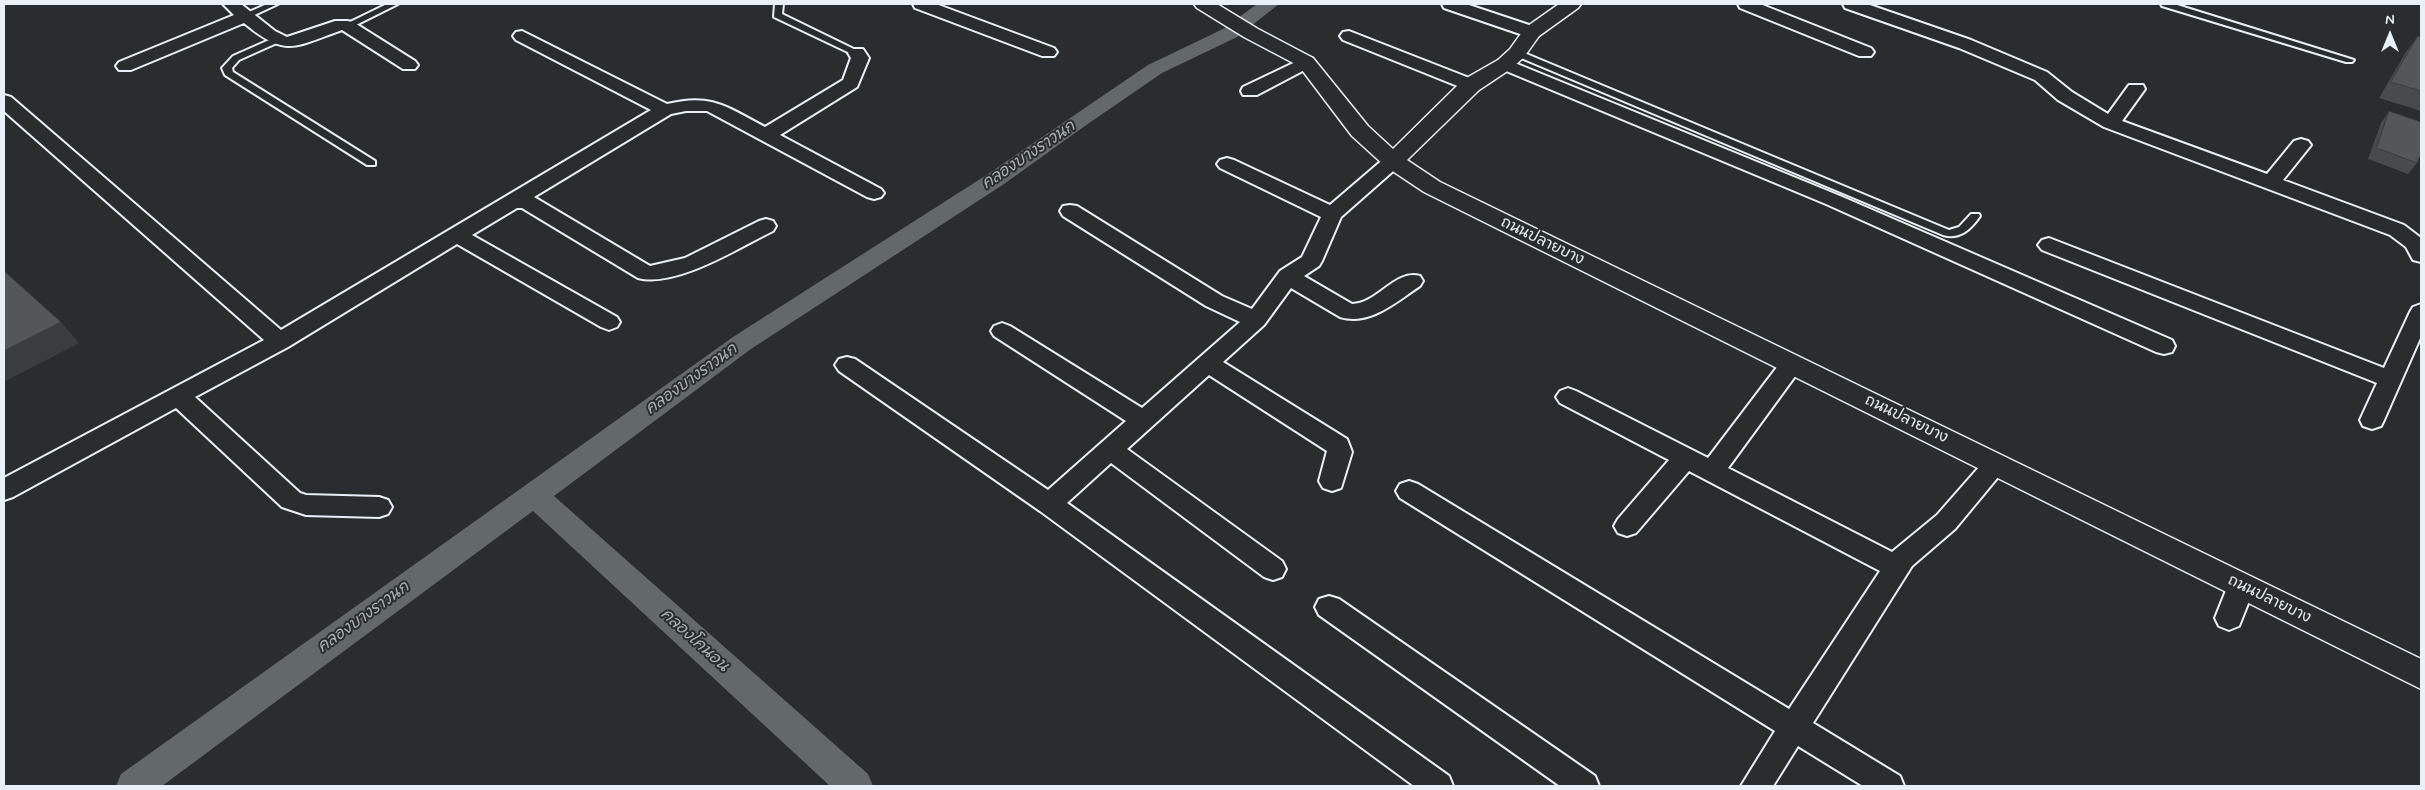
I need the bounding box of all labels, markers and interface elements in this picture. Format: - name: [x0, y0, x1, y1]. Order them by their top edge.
- north arrow: [2365, 10, 2415, 60]
- text: N: [2385, 11, 2395, 29]
- water label: คลองบางราวนก: [979, 118, 1079, 194]
- street label: ถนนปลายบาง: [1498, 214, 1586, 270]
- water label: คลองบางราวนก: [642, 340, 742, 420]
- street label: ถนนปลายบาง: [1862, 392, 1950, 448]
- street label: ถนนปลายบาง: [2225, 572, 2313, 628]
- water label: คลองบางราวนก: [314, 578, 414, 658]
- water label: คลองโคนอน: [656, 605, 732, 677]

